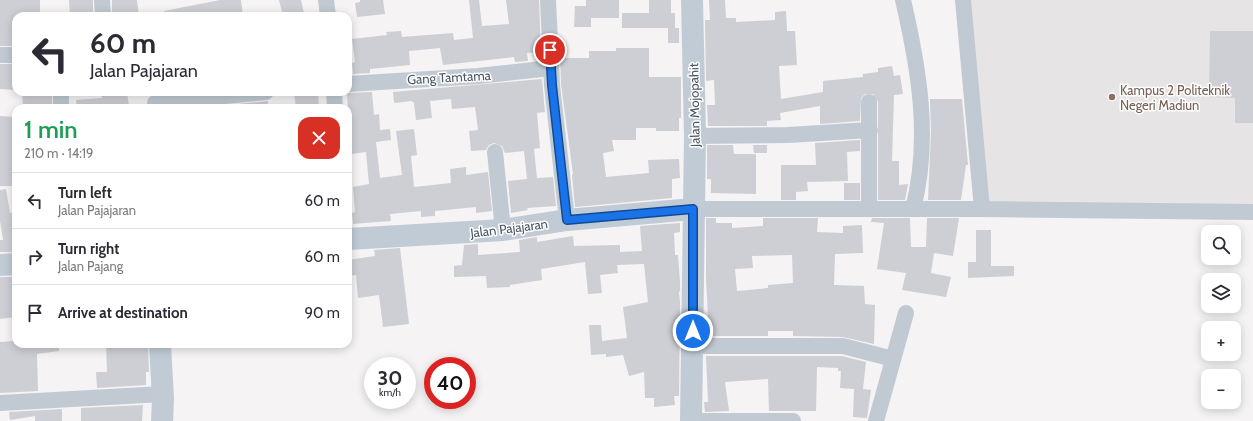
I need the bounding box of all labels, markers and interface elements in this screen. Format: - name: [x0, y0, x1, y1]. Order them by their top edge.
- text: 60 m: [90, 26, 156, 60]
- icon: left: [24, 28, 76, 80]
- pin: [533, 33, 567, 67]
- icon: arrive: [539, 39, 561, 61]
- text: Jalan Pajajaran: [90, 60, 198, 82]
- street label: Jalan Mojopahit: [685, 62, 704, 148]
- street label: Gang Tamtama: [407, 67, 492, 87]
- place label: Kampus 2 Politeknik Negeri Madiun: [1120, 82, 1230, 113]
- marker: Kampus 2 Politeknik Negeri Madiun: [1107, 92, 1117, 102]
- text: 1 min: [24, 115, 78, 144]
- button: close: [298, 117, 340, 159]
- text: 210 m · 14:19: [24, 145, 93, 161]
- text: Turn left: [58, 184, 112, 202]
- icon: left: [24, 190, 46, 212]
- text: 60 m: [304, 192, 340, 210]
- text: Jalan Pajajaran: [58, 202, 136, 218]
- street label: Jalan Pajajaran: [468, 215, 549, 242]
- map controls: [1201, 225, 1241, 409]
- button: search: [1201, 225, 1241, 265]
- text: Turn right: [58, 240, 119, 258]
- icon: right: [24, 246, 46, 268]
- text: 60 m: [304, 248, 340, 266]
- text: Jalan Pajang: [58, 258, 123, 274]
- button: layers: [1201, 273, 1241, 313]
- icon: arrive: [24, 302, 46, 324]
- text: Arrive at destination: [58, 304, 188, 322]
- text: 90 m: [304, 304, 340, 322]
- position arrow: [672, 310, 714, 352]
- button: +: [1201, 321, 1241, 361]
- speed limit sign: 40: [424, 357, 476, 409]
- text: 30: [378, 366, 402, 390]
- button: −: [1201, 369, 1241, 409]
- text: km/h: [379, 386, 401, 399]

